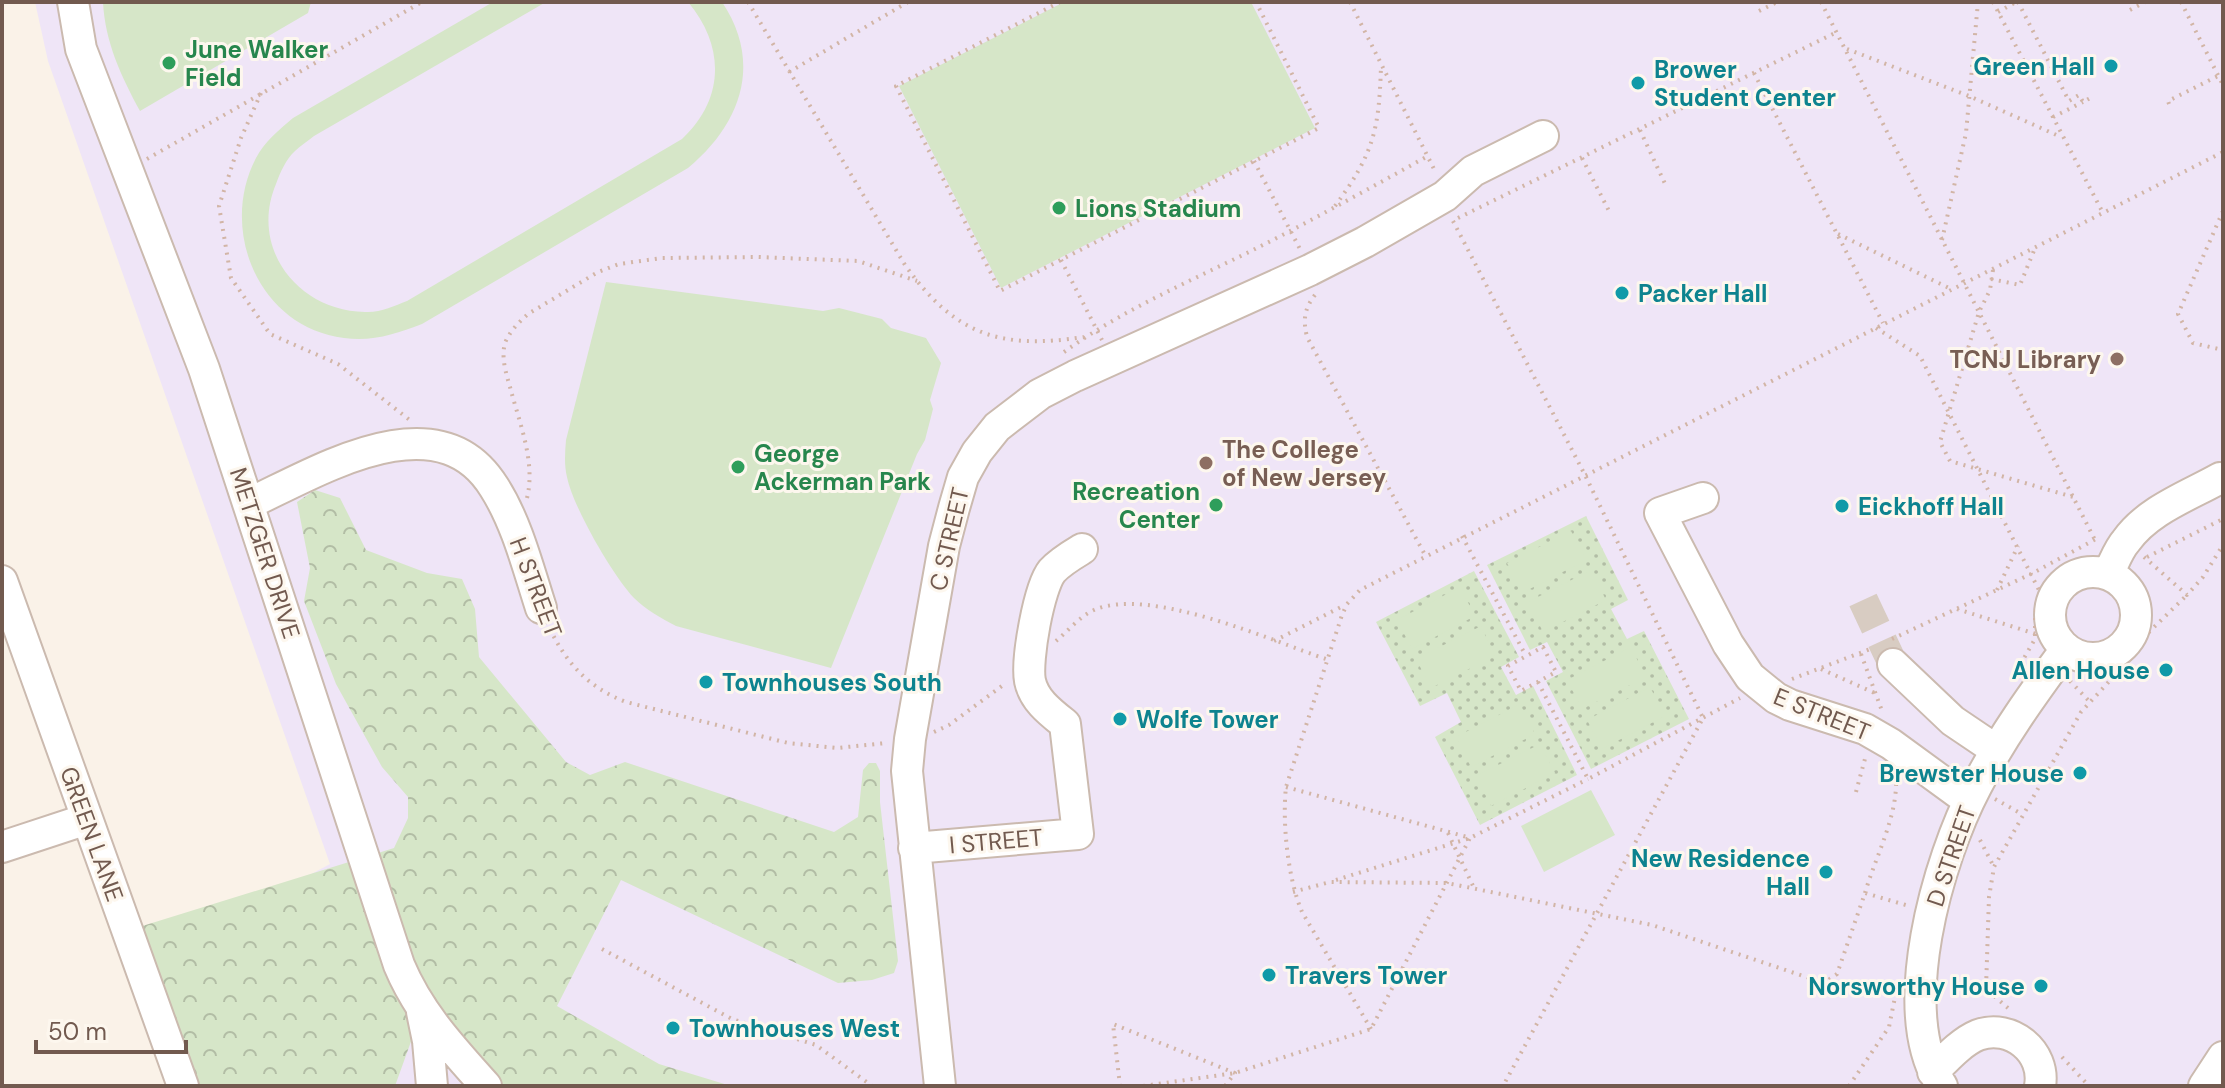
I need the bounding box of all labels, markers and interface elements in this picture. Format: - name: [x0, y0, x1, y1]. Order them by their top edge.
- place label: June Walker Field: [185, 34, 328, 93]
- place label: Green Hall: [1973, 51, 2095, 82]
- marker: June Walker Field: [160, 54, 178, 72]
- place label: Brower Student Center: [1654, 54, 1836, 113]
- marker: Green Hall: [2102, 57, 2120, 75]
- marker: Brower Student Center: [1629, 74, 1647, 92]
- place label: Lions Stadium: [1075, 193, 1241, 224]
- marker: Lions Stadium: [1050, 199, 1068, 217]
- place label: Packer Hall: [1638, 278, 1767, 309]
- marker: Packer Hall: [1613, 284, 1631, 302]
- place label: TCNJ Library: [1950, 344, 2101, 375]
- marker: TCNJ Library: [2108, 350, 2126, 368]
- place label: The College of New Jersey: [1222, 434, 1387, 493]
- place label: George Ackerman Park: [754, 438, 931, 497]
- marker: The College of New Jersey: [1197, 454, 1215, 472]
- marker: George Ackerman Park: [729, 458, 747, 476]
- street label: METZGER DRIVE: [223, 464, 307, 642]
- place label: Recreation Center: [1072, 476, 1200, 535]
- street label: C STREET: [922, 484, 976, 594]
- place label: Eickhoff Hall: [1858, 491, 2004, 522]
- marker: Recreation Center: [1207, 496, 1225, 514]
- marker: Eickhoff Hall: [1833, 497, 1851, 515]
- street label: H STREET: [503, 533, 569, 641]
- place label: Allen House: [2011, 655, 2150, 686]
- marker: Allen House: [2157, 661, 2175, 679]
- place label: Townhouses South: [722, 667, 942, 698]
- marker: Townhouses South: [697, 673, 715, 691]
- street label: E STREET: [1769, 681, 1875, 747]
- place label: Wolfe Tower: [1136, 704, 1279, 735]
- marker: Wolfe Tower: [1111, 710, 1129, 728]
- place label: Brewster House: [1879, 758, 2064, 789]
- street label: GREEN LANE: [53, 762, 131, 906]
- marker: Brewster House: [2071, 764, 2089, 782]
- street label: D STREET: [1919, 801, 1983, 911]
- street label: I STREET: [948, 821, 1044, 861]
- place label: New Residence Hall: [1631, 843, 1810, 902]
- marker: New Residence Hall: [1817, 863, 1835, 881]
- place label: Travers Tower: [1285, 960, 1448, 991]
- marker: Travers Tower: [1260, 966, 1278, 984]
- place label: Norsworthy House: [1808, 971, 2025, 1002]
- marker: Norsworthy House: [2032, 977, 2050, 995]
- scale bar: [36, 1004, 186, 1054]
- place label: Townhouses West: [689, 1013, 900, 1044]
- text: 50 m: [48, 1016, 107, 1047]
- marker: Townhouses West: [664, 1019, 682, 1037]

